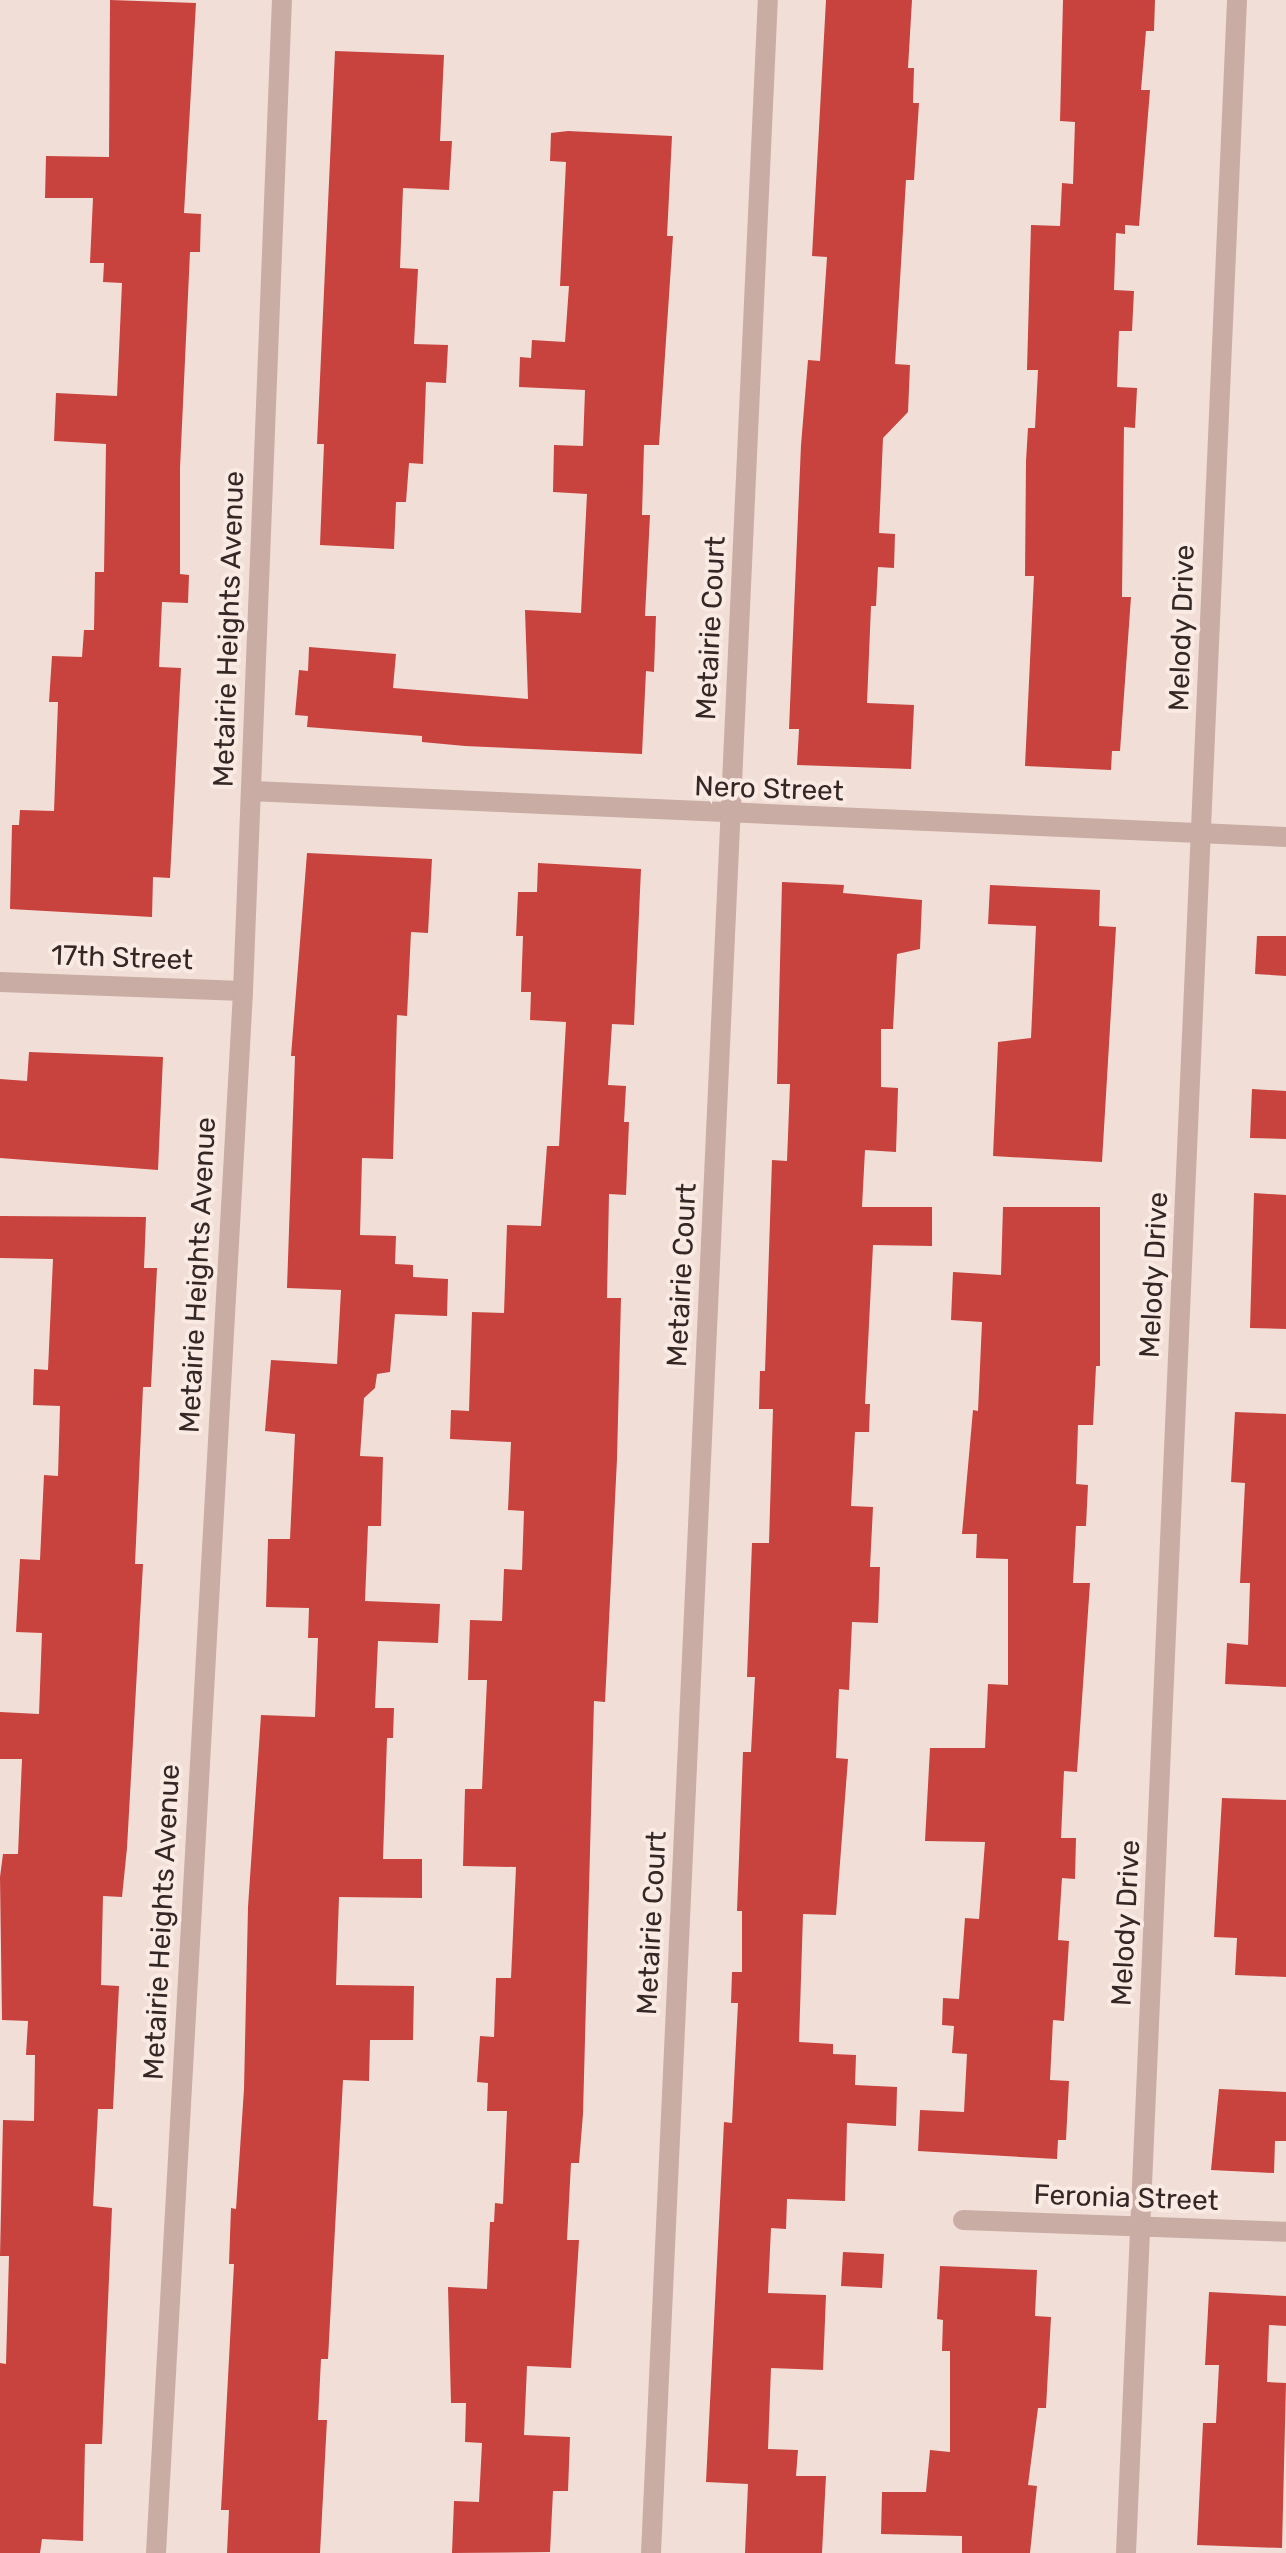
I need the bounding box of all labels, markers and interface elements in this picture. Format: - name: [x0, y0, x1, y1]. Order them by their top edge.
- street label: Metairie Heights Avenue: [207, 470, 251, 788]
- street label: Metairie Court: [689, 535, 733, 721]
- street label: Melody Drive: [1162, 544, 1202, 712]
- street label: Nero Street: [694, 770, 844, 808]
- street label: 17th Street: [50, 939, 194, 977]
- street label: Metairie Heights Avenue: [173, 1116, 223, 1434]
- street label: Metairie Court: [660, 1182, 704, 1368]
- street label: Melody Drive: [1133, 1191, 1175, 1359]
- street label: Metairie Heights Avenue: [137, 1763, 187, 2081]
- street label: Metairie Court: [630, 1830, 674, 2016]
- street label: Melody Drive: [1105, 1839, 1147, 2007]
- street label: Feronia Street: [1033, 2178, 1219, 2218]

